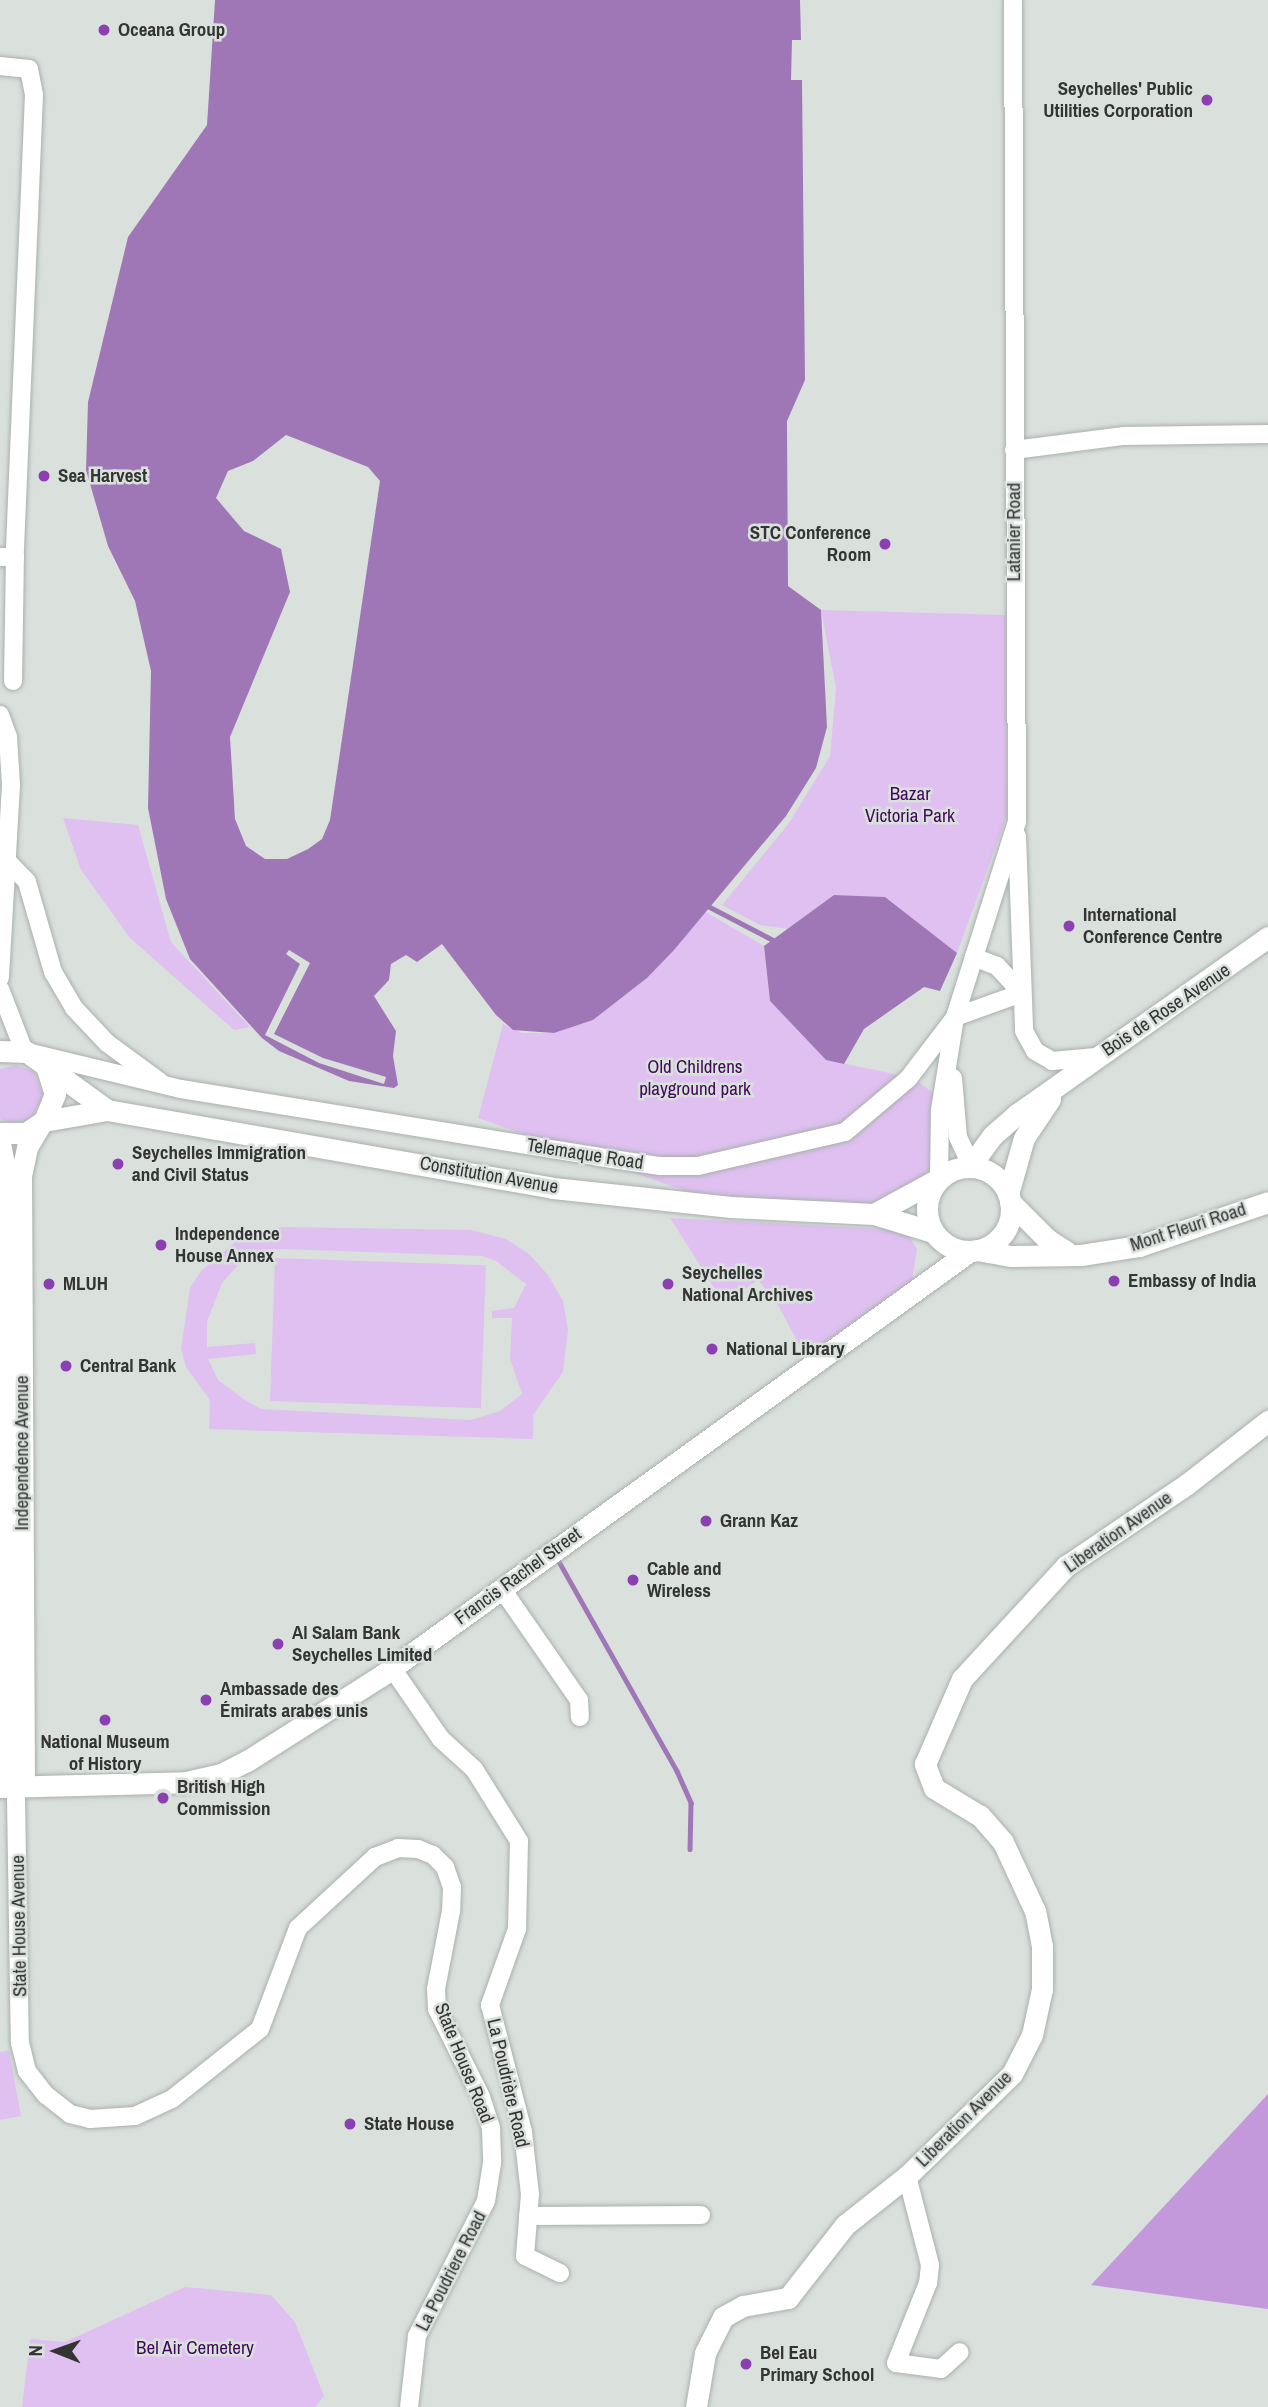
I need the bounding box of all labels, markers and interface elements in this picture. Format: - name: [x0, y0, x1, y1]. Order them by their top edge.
- place label: Oceana Group: [118, 19, 225, 41]
- marker: Oceana Group: [96, 22, 112, 38]
- place label: Seychelles' Public Utilities Corporation: [1043, 78, 1193, 122]
- marker: Seychelles' Public Utilities Corporation: [1199, 92, 1215, 108]
- place label: Sea Harvest: [58, 465, 147, 487]
- marker: Sea Harvest: [36, 468, 52, 484]
- street label: Latanier Road: [1003, 483, 1025, 581]
- place label: STC Conference Room: [750, 522, 871, 566]
- marker: STC Conference Room: [877, 536, 893, 552]
- park label: Bazar Victoria Park: [865, 783, 955, 827]
- place label: International Conference Centre: [1083, 904, 1222, 948]
- marker: International Conference Centre: [1061, 918, 1077, 934]
- street label: Bois de Rose Avenue: [1097, 958, 1235, 1062]
- park label: Old Childrens playground park: [639, 1056, 751, 1100]
- street label: Telemaque Road: [525, 1134, 645, 1174]
- place label: Seychelles Immigration and Civil Status: [132, 1142, 306, 1186]
- street label: Constitution Avenue: [418, 1152, 560, 1198]
- marker: Seychelles Immigration and Civil Status: [110, 1156, 126, 1172]
- street label: Mont Fleuri Road: [1127, 1198, 1249, 1256]
- place label: Independence House Annex: [175, 1223, 280, 1267]
- marker: Independence House Annex: [153, 1237, 169, 1253]
- place label: Seychelles National Archives: [682, 1262, 814, 1306]
- place label: Embassy of India: [1128, 1270, 1256, 1292]
- place label: MLUH: [63, 1273, 108, 1295]
- marker: Embassy of India: [1106, 1273, 1122, 1289]
- marker: MLUH: [41, 1276, 57, 1292]
- marker: Seychelles National Archives: [660, 1276, 676, 1292]
- place label: National Library: [726, 1338, 845, 1360]
- marker: National Library: [704, 1341, 720, 1357]
- place label: Central Bank: [80, 1355, 176, 1377]
- marker: Central Bank: [58, 1358, 74, 1374]
- street label: Independence Avenue: [11, 1375, 33, 1531]
- street label: Liberation Avenue: [1059, 1486, 1177, 1578]
- place label: Grann Kaz: [720, 1510, 798, 1532]
- marker: Grann Kaz: [698, 1513, 714, 1529]
- street label: Francis Rachel Street: [450, 1522, 586, 1630]
- place label: Cable and Wireless: [647, 1558, 721, 1602]
- marker: Cable and Wireless: [625, 1572, 641, 1588]
- place label: Al Salam Bank Seychelles Limited: [292, 1622, 432, 1666]
- marker: Al Salam Bank Seychelles Limited: [270, 1636, 286, 1652]
- place label: Ambassade des Émirats arabes unis: [220, 1678, 368, 1722]
- marker: Ambassade des Émirats arabes unis: [198, 1692, 214, 1708]
- marker: National Museum of History: [97, 1712, 113, 1728]
- place label: National Museum of History: [41, 1731, 169, 1775]
- place label: British High Commission: [177, 1776, 270, 1820]
- marker: British High Commission: [155, 1790, 171, 1806]
- street label: State House Avenue: [6, 1854, 32, 1998]
- street label: State House Road: [430, 2000, 498, 2126]
- street label: La Poudrière Road: [482, 2016, 534, 2150]
- street label: Liberation Avenue: [911, 2066, 1017, 2172]
- place label: State House: [364, 2113, 454, 2135]
- marker: State House: [342, 2116, 358, 2132]
- street label: La Poudriere Road: [411, 2207, 491, 2335]
- north arrow: [21, 2316, 91, 2386]
- park label: Bel Air Cemetery: [136, 2337, 254, 2359]
- place label: Bel Eau Primary School: [760, 2342, 874, 2386]
- text: N: [22, 2345, 48, 2356]
- marker: Bel Eau Primary School: [738, 2356, 754, 2372]

